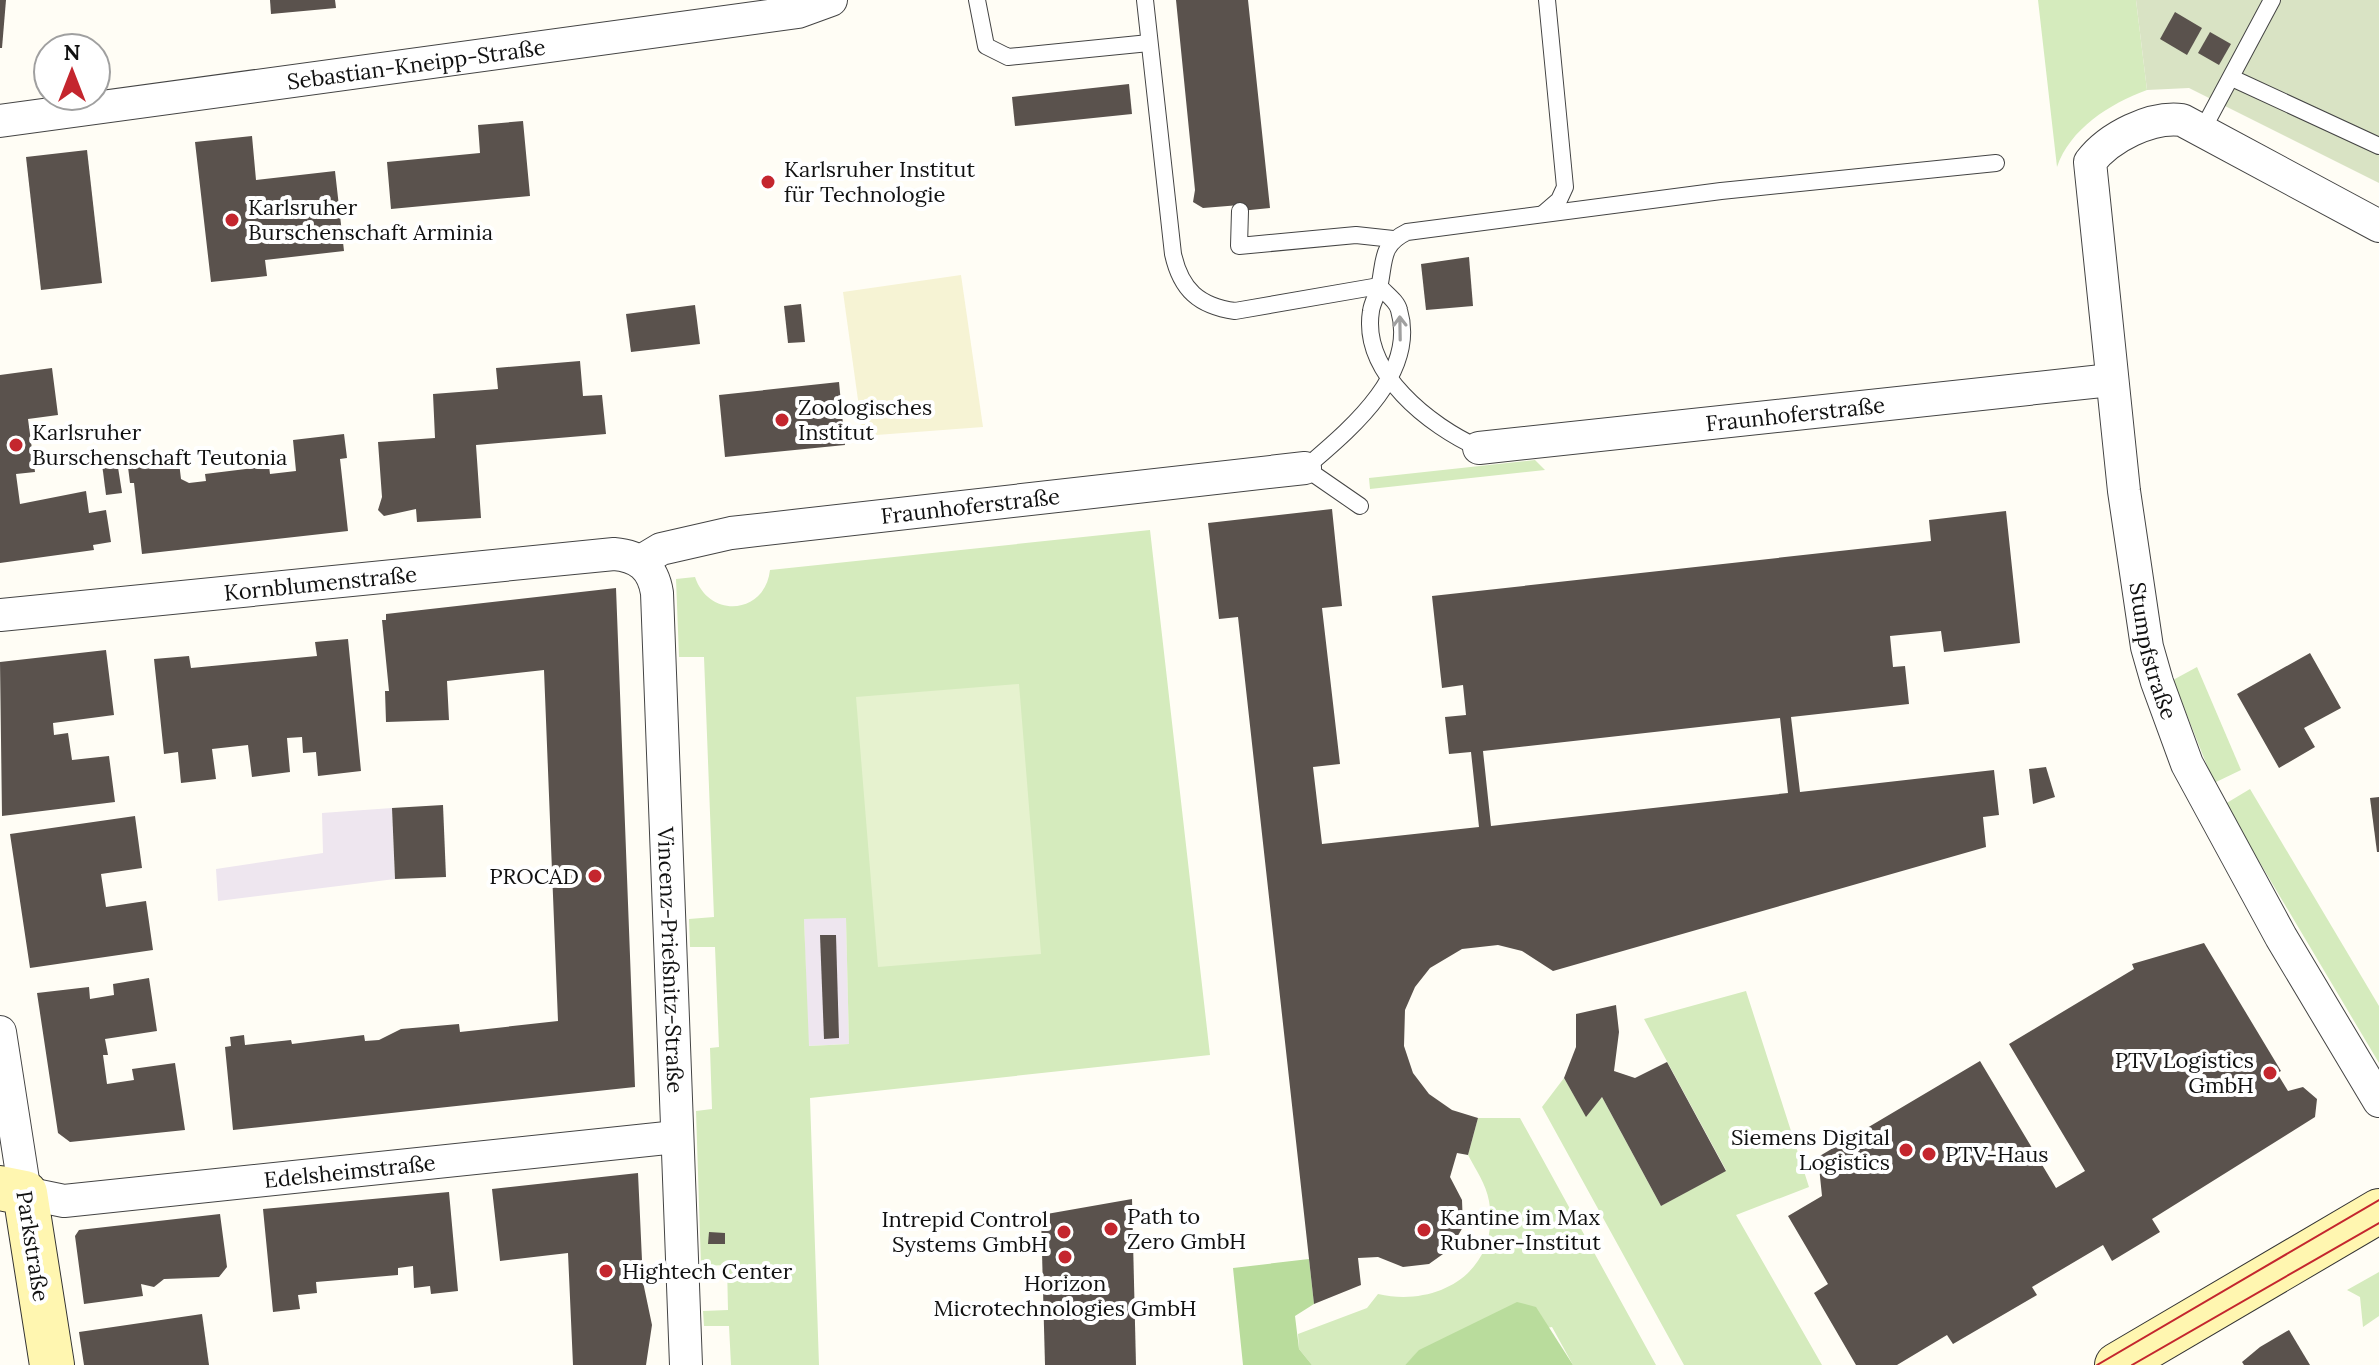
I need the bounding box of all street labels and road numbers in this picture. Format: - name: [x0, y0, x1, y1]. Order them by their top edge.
- street label: Sebastian-Kneipp-Straße: [285, 33, 547, 96]
- street label: Fraunhoferstraße: [1704, 390, 1886, 438]
- street label: Fraunhoferstraße: [879, 482, 1061, 530]
- street label: Kornblumenstraße: [223, 560, 418, 607]
- street label: Stumpfstraße: [2124, 580, 2184, 723]
- street label: Vincenz-Prießnitz-Straße: [652, 825, 690, 1094]
- street label: Edelsheimstraße: [263, 1148, 437, 1194]
- street label: Parkstraße: [10, 1188, 56, 1304]

